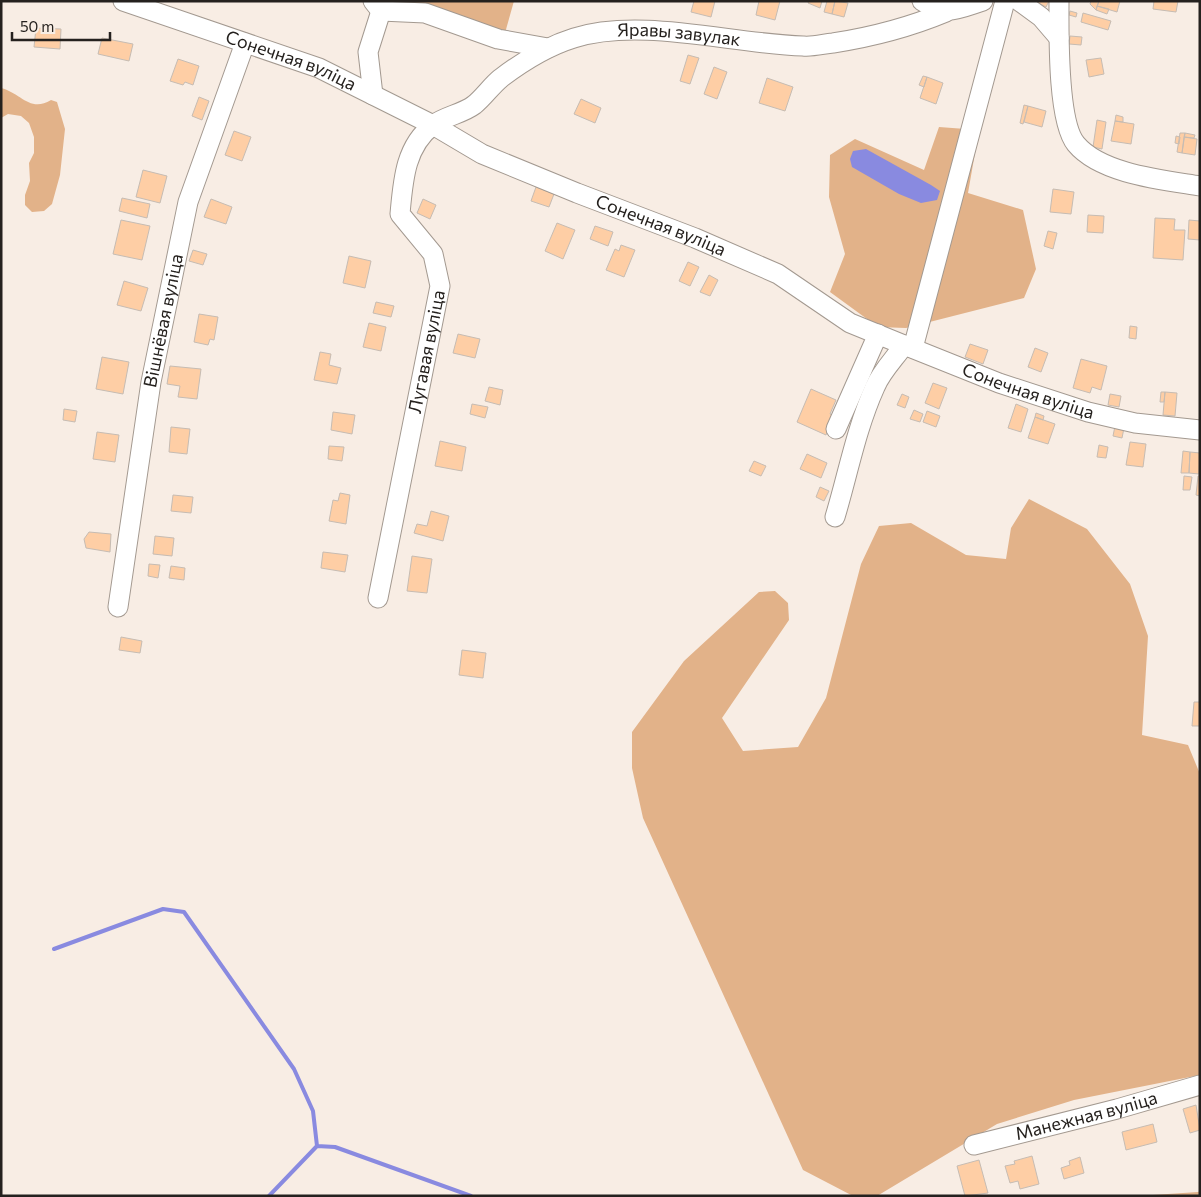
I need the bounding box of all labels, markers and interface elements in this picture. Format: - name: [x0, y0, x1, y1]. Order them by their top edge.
- scale bar: [12, 10, 110, 42]
- text: 50 m: [20, 17, 54, 35]
- street label: Яравы завулак: [617, 18, 742, 50]
- street label: Сонечная вуліца: [223, 25, 360, 95]
- street label: Сонечная вуліца: [593, 189, 730, 260]
- street label: Вішнёвая вуліца: [138, 252, 187, 389]
- street label: Лугавая вуліца: [403, 288, 449, 415]
- street label: Сонечная вуліца: [959, 357, 1096, 423]
- street label: Манежная вуліца: [1013, 1086, 1160, 1144]

